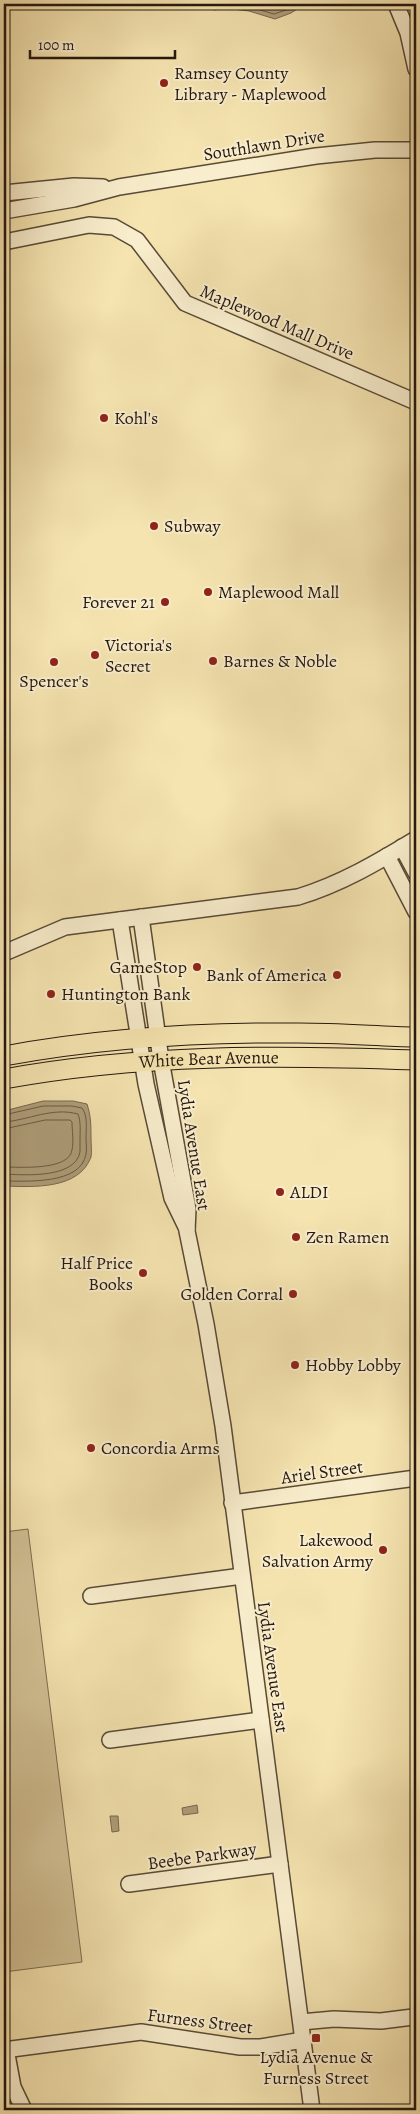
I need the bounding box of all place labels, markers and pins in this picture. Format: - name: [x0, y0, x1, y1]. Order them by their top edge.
- place label: Ramsey County Library - Maplewood: [174, 61, 327, 106]
- marker: Ramsey County Library - Maplewood: [158, 77, 170, 89]
- place label: Kohl's: [114, 406, 158, 430]
- marker: Kohl's: [98, 412, 110, 424]
- place label: Subway: [164, 514, 222, 538]
- marker: Subway: [148, 520, 160, 532]
- place label: Maplewood Mall: [218, 580, 340, 604]
- marker: Maplewood Mall: [202, 586, 214, 598]
- place label: Forever 21: [82, 590, 155, 614]
- marker: Forever 21: [159, 596, 171, 608]
- place label: Victoria's Secret: [104, 633, 172, 678]
- marker: Victoria's Secret: [89, 649, 101, 661]
- place label: Barnes & Noble: [223, 649, 337, 673]
- marker: Barnes & Noble: [207, 655, 219, 667]
- marker: Spencer's: [48, 656, 60, 668]
- place label: Spencer's: [19, 669, 89, 693]
- place label: GameStop: [110, 955, 187, 979]
- marker: GameStop: [191, 961, 203, 973]
- place label: Bank of America: [206, 963, 328, 987]
- marker: Bank of America: [331, 969, 343, 981]
- place label: Huntington Bank: [61, 982, 190, 1006]
- marker: Huntington Bank: [45, 988, 57, 1000]
- place label: ALDI: [289, 1180, 328, 1204]
- marker: ALDI: [274, 1186, 286, 1198]
- place label: Zen Ramen: [306, 1225, 389, 1249]
- marker: Zen Ramen: [290, 1231, 302, 1243]
- place label: Half Price Books: [60, 1251, 133, 1296]
- marker: Half Price Books: [137, 1267, 149, 1279]
- place label: Golden Corral: [181, 1282, 284, 1306]
- marker: Golden Corral: [287, 1288, 299, 1300]
- place label: Hobby Lobby: [305, 1353, 402, 1377]
- marker: Hobby Lobby: [289, 1359, 301, 1371]
- place label: Concordia Arms: [101, 1436, 220, 1460]
- marker: Concordia Arms: [85, 1442, 97, 1454]
- place label: Lakewood Salvation Army: [262, 1528, 374, 1573]
- marker: Lakewood Salvation Army: [377, 1544, 389, 1556]
- marker: Lydia Avenue & Furness Street: [310, 2032, 322, 2044]
- place label: Lydia Avenue & Furness Street: [259, 2045, 373, 2090]

